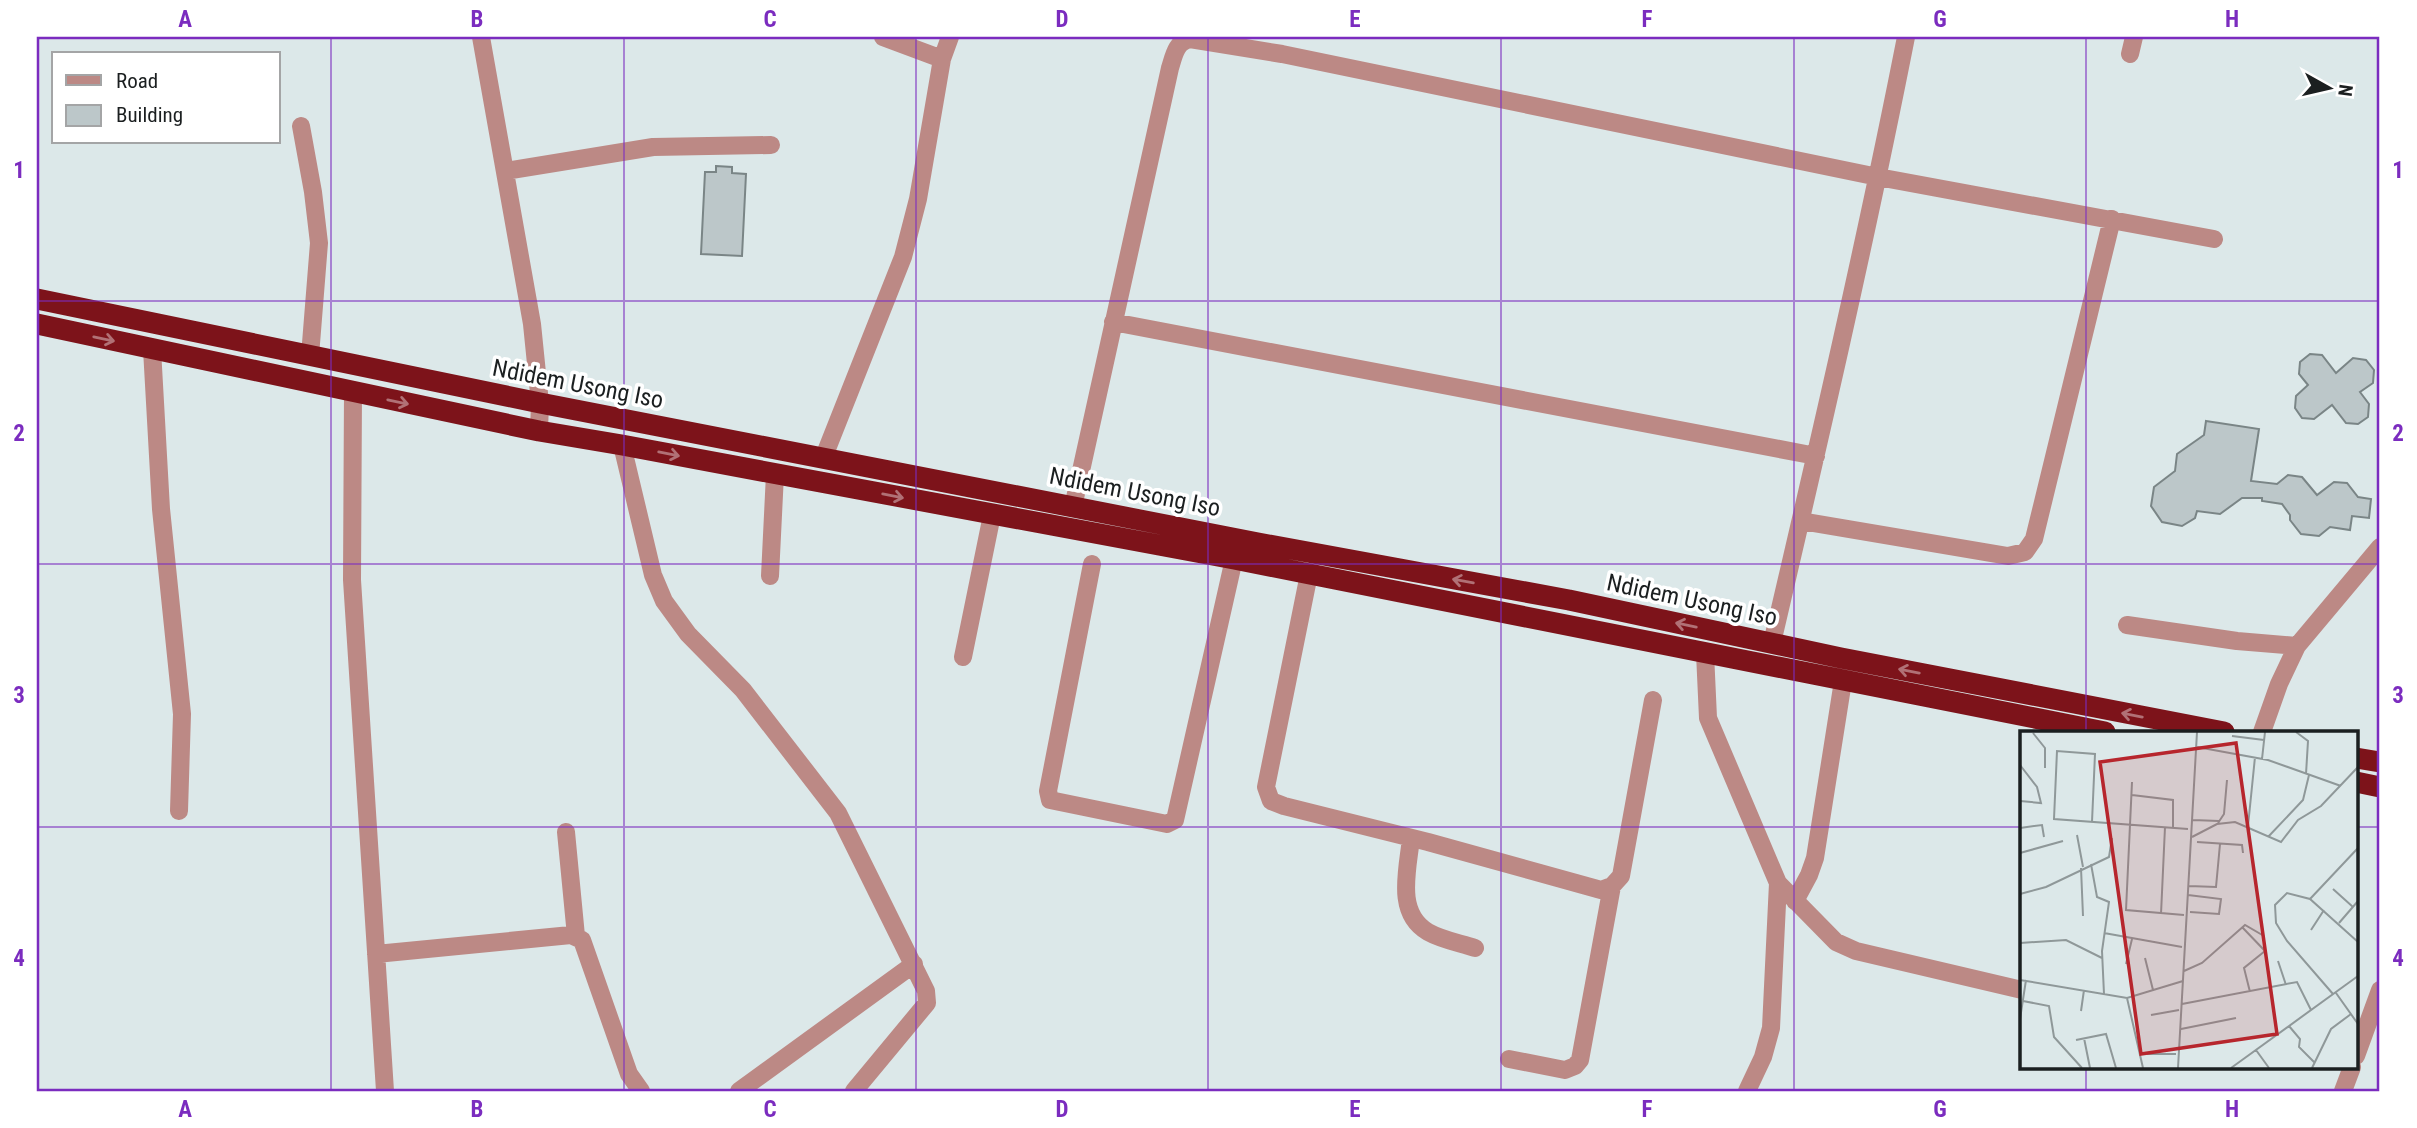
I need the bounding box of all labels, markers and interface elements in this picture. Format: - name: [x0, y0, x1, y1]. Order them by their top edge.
- text: A: [178, 6, 192, 33]
- text: B: [471, 6, 483, 33]
- text: C: [763, 6, 777, 33]
- text: D: [1056, 6, 1069, 33]
- text: E: [1349, 6, 1361, 33]
- text: F: [1642, 6, 1653, 33]
- text: G: [1933, 6, 1947, 33]
- text: H: [2225, 6, 2239, 33]
- legend: [52, 52, 280, 144]
- north arrow: [2294, 52, 2364, 122]
- text: Road: [116, 69, 158, 93]
- text: N: [2333, 83, 2358, 98]
- text: Building: [116, 103, 183, 127]
- text: 1: [13, 157, 25, 184]
- text: 1: [2392, 157, 2404, 184]
- one-way arrow: [92, 333, 114, 346]
- street label: Ndidem Usong Iso: [490, 354, 666, 414]
- one-way arrow: [386, 395, 409, 409]
- text: 2: [13, 420, 25, 447]
- text: 2: [2392, 420, 2404, 447]
- one-way arrow: [657, 447, 680, 461]
- street label: Ndidem Usong Iso: [1047, 462, 1223, 522]
- one-way arrow: [881, 490, 904, 503]
- street label: Ndidem Usong Iso: [1604, 568, 1780, 632]
- one-way arrow: [1452, 574, 1475, 587]
- one-way arrow: [1675, 618, 1698, 632]
- one-way arrow: [1898, 664, 1921, 677]
- text: 3: [13, 682, 25, 709]
- text: 3: [2392, 682, 2404, 709]
- one-way arrow: [2121, 708, 2144, 721]
- inset map: [2020, 731, 2358, 1068]
- text: 4: [13, 945, 25, 972]
- text: 4: [2392, 945, 2404, 972]
- text: A: [178, 1096, 192, 1123]
- text: B: [471, 1096, 483, 1123]
- text: C: [763, 1096, 777, 1123]
- text: D: [1056, 1096, 1069, 1123]
- text: E: [1349, 1096, 1361, 1123]
- text: F: [1642, 1096, 1653, 1123]
- text: G: [1933, 1096, 1947, 1123]
- text: H: [2225, 1096, 2239, 1123]

